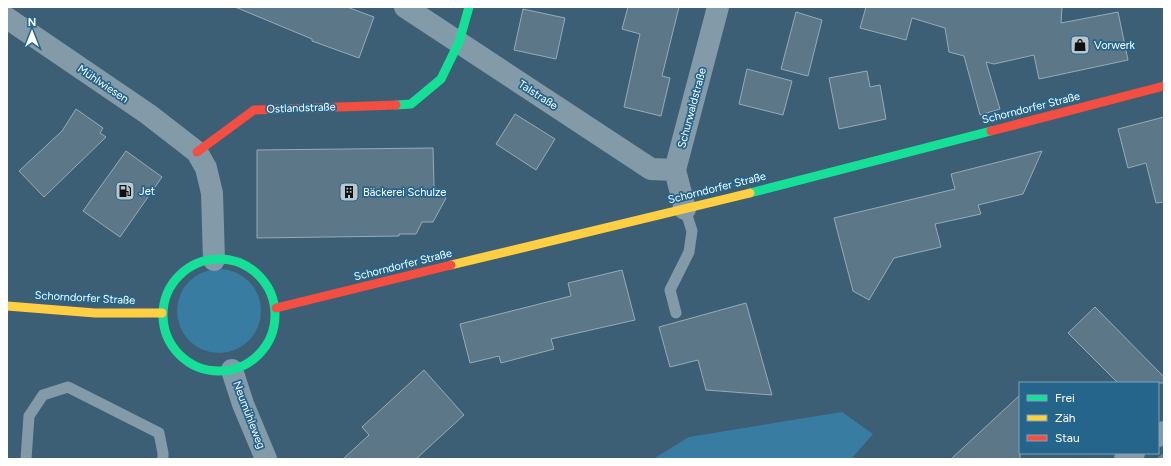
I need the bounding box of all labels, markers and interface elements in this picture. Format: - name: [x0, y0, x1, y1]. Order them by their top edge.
- north arrow: [12, 12, 52, 52]
- text: N: [28, 16, 36, 29]
- shop icon: Vorwerk: [1069, 34, 1091, 56]
- place label: Vorwerk: [1094, 39, 1136, 52]
- street label: Mühlwiesen: [75, 62, 131, 106]
- street label: Schurwaldstraße: [675, 66, 709, 150]
- street label: Talstraße: [516, 77, 560, 113]
- street label: Schorndorfer Straße: [981, 90, 1081, 126]
- street label: Ostlandstraße: [266, 100, 336, 116]
- street label: Schorndorfer Straße: [667, 170, 767, 206]
- fuel station icon: Jet: [114, 180, 136, 202]
- building icon: Bäckerei Schulze: [338, 181, 360, 203]
- place label: Jet: [139, 185, 155, 198]
- place label: Bäckerei Schulze: [363, 186, 446, 199]
- street label: Schorndorfer Straße: [353, 247, 453, 283]
- street label: Schorndorfer Straße: [34, 289, 136, 307]
- street label: Neumühleweg: [230, 379, 268, 451]
- legend: [1019, 382, 1159, 454]
- text: Frei: [1055, 391, 1075, 405]
- text: Zäh: [1055, 411, 1076, 425]
- text: Stau: [1055, 431, 1080, 445]

